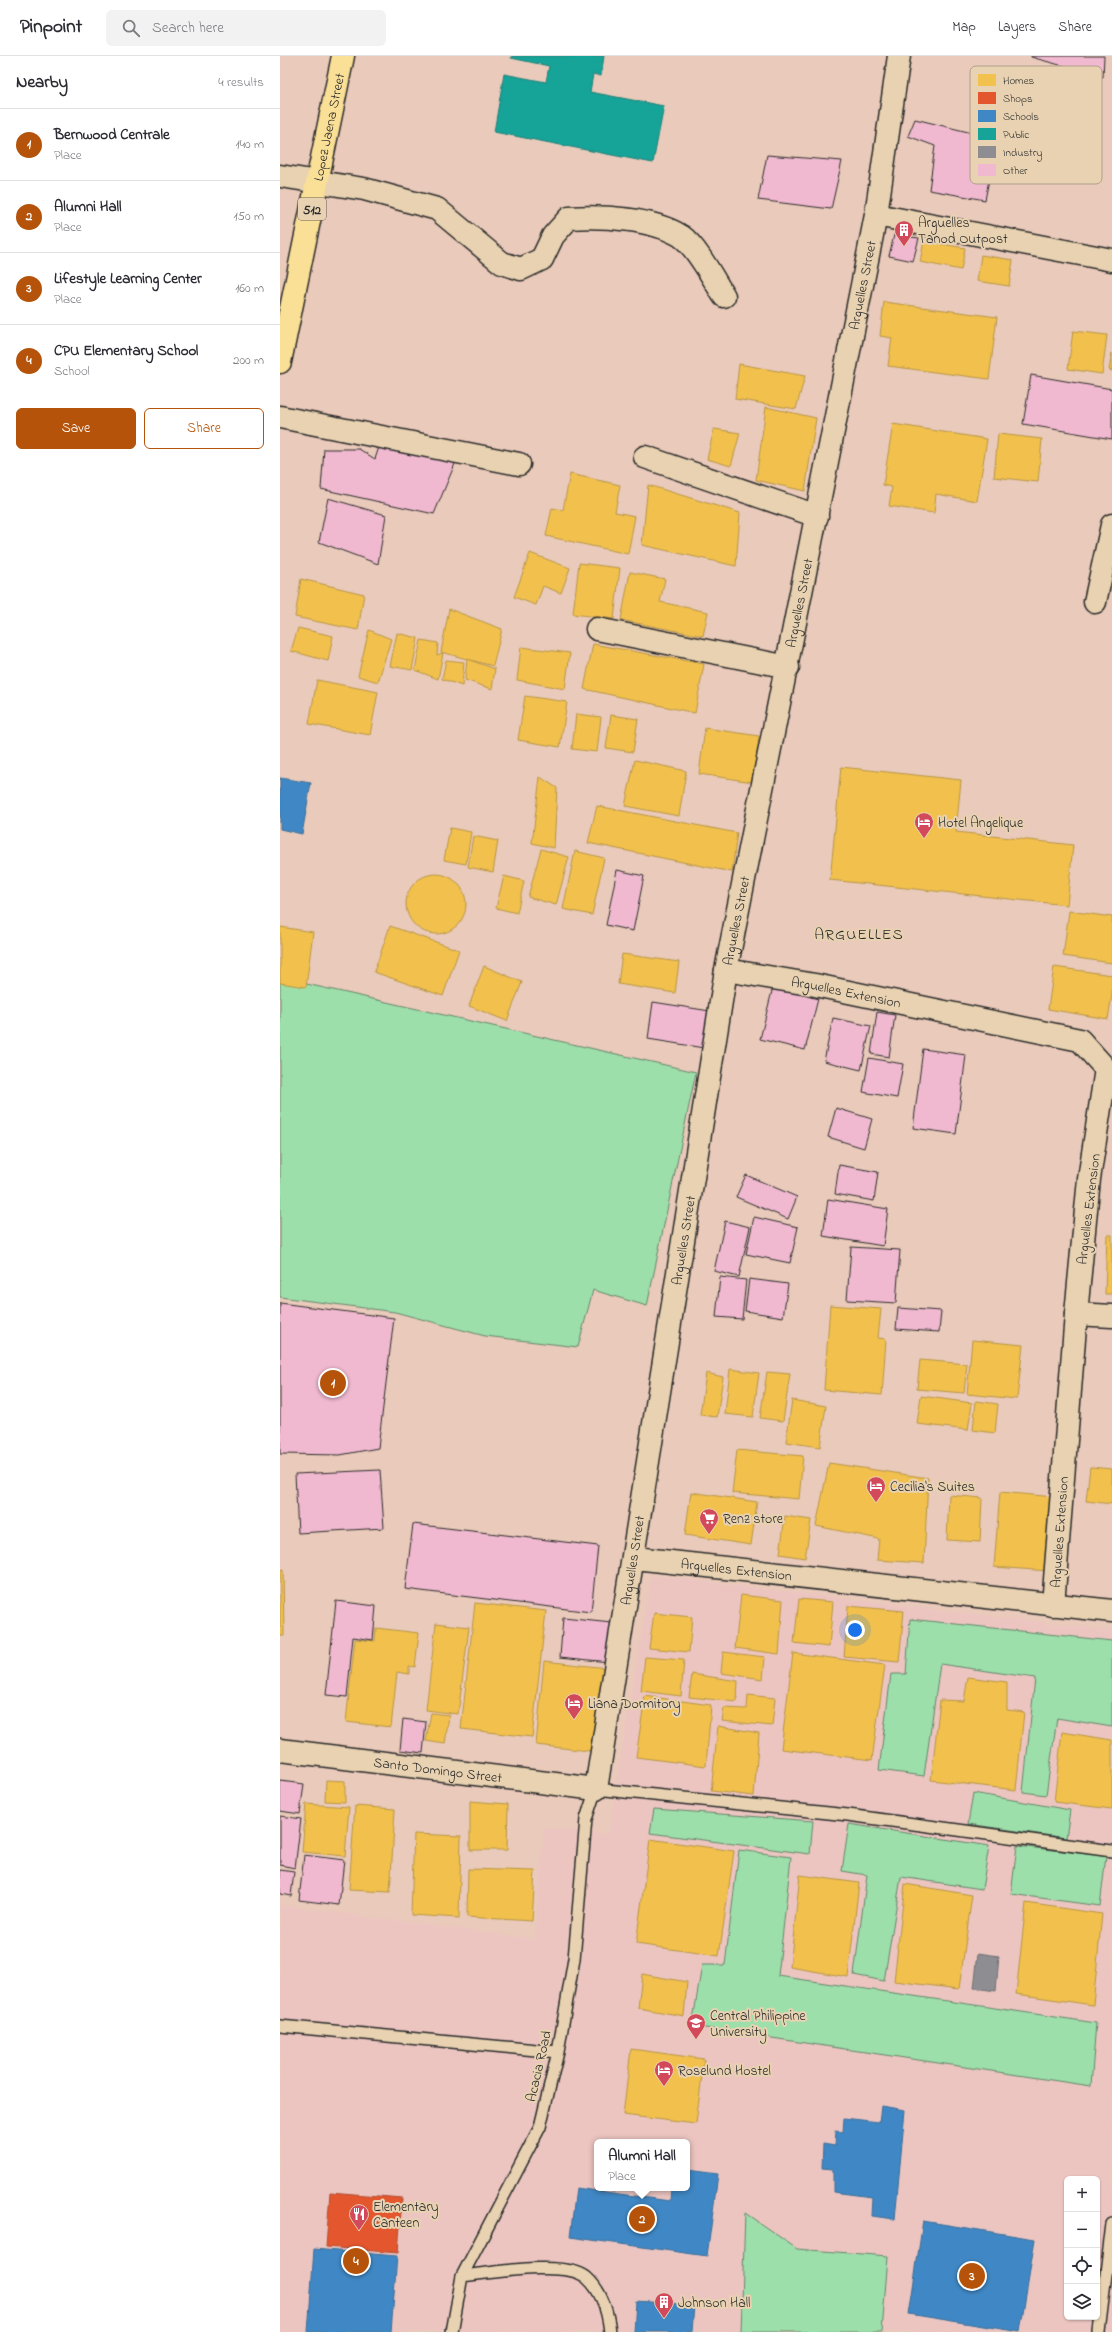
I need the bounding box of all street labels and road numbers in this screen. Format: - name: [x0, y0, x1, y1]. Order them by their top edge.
- street label: Lopez Jaena Street: [309, 71, 351, 183]
- road number: 512: [298, 198, 326, 220]
- street label: Arguelles Street: [844, 239, 883, 332]
- street label: Arguelles Street: [781, 556, 820, 650]
- street label: Arguelles Street: [718, 874, 756, 967]
- street label: Arguelles Extension: [789, 972, 903, 1015]
- street label: Arguelles Extension: [1072, 1152, 1108, 1266]
- street label: Arguelles Street: [667, 1194, 702, 1287]
- street label: Arguelles Extension: [1046, 1476, 1076, 1589]
- street label: Arguelles Street: [616, 1514, 651, 1607]
- street label: Arguelles Extension: [680, 1554, 793, 1587]
- street label: Santo Domingo Street: [372, 1753, 503, 1789]
- street label: Acacia Road: [521, 2028, 558, 2104]

